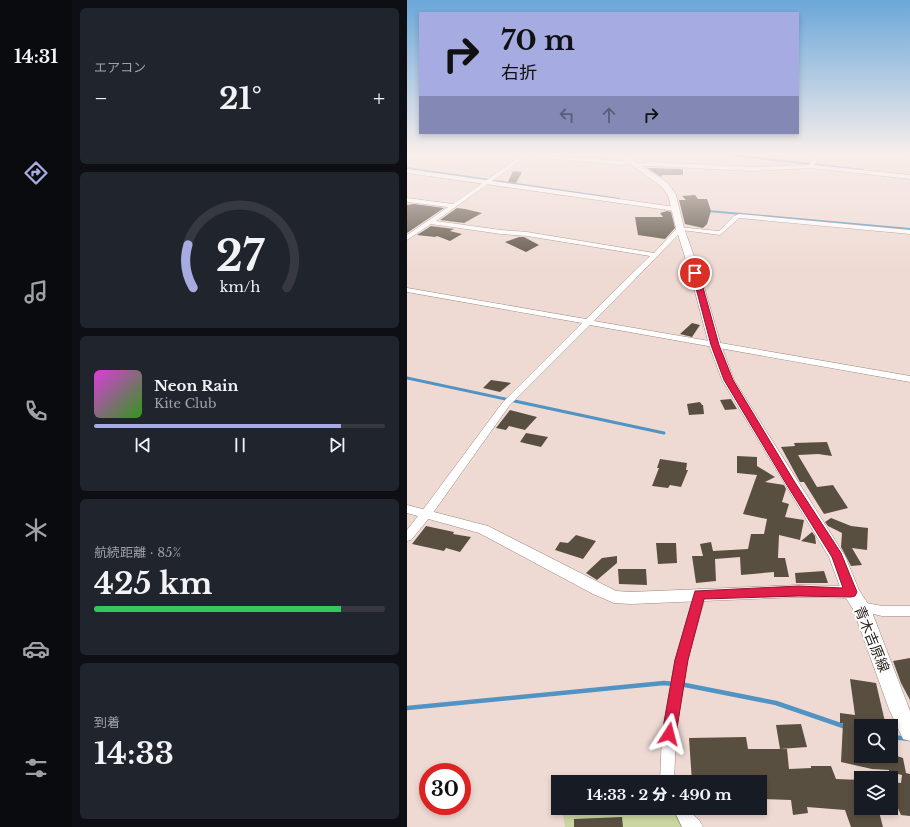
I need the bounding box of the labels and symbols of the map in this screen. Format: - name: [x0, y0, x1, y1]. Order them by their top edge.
- pin: [678, 256, 712, 290]
- street label: 青木吉原線: [851, 603, 893, 675]
- position arrow: [648, 713, 690, 755]
- speed limit sign: 30: [419, 763, 471, 815]

